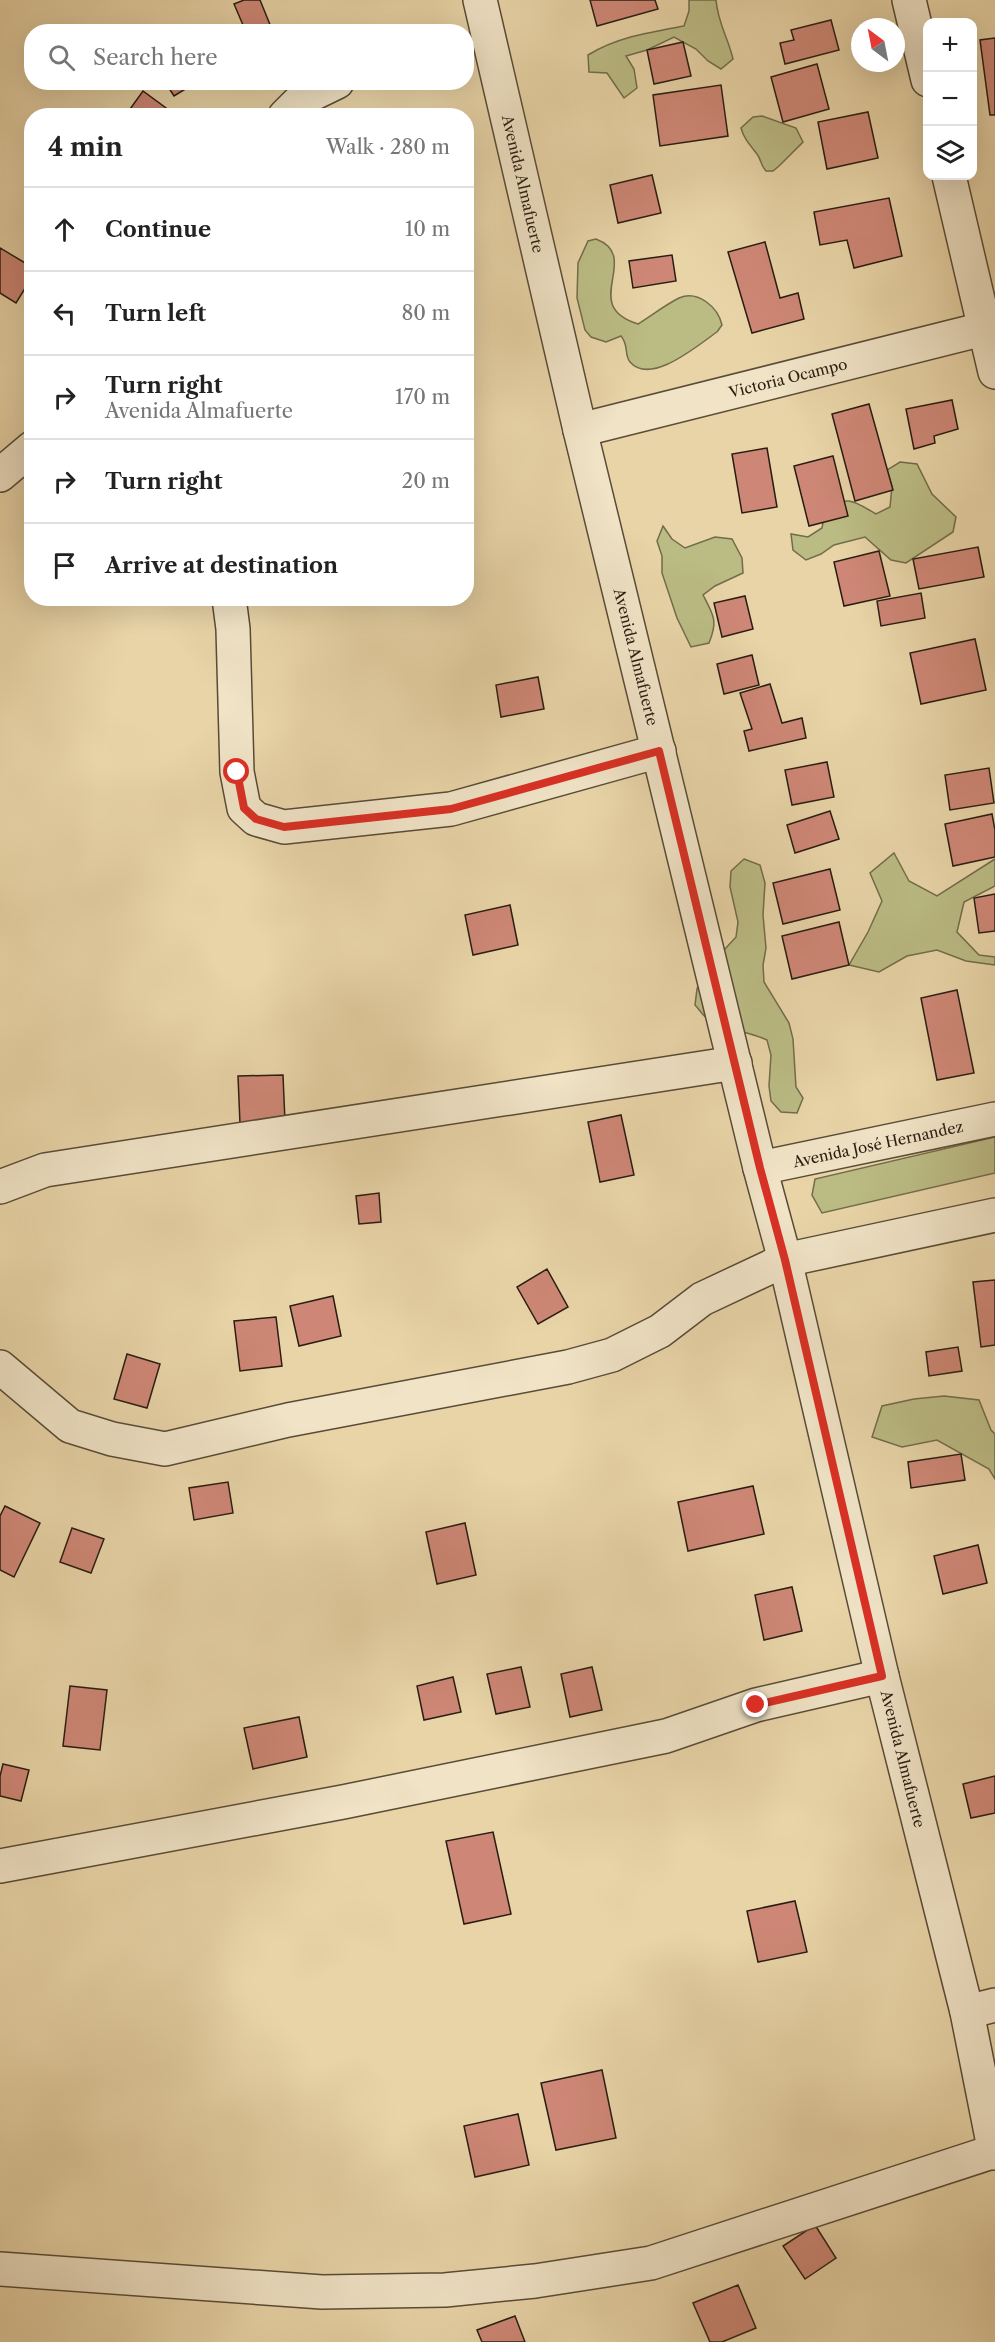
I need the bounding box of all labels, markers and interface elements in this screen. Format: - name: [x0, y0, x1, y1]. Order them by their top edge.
- north arrow: [851, 18, 905, 72]
- map controls: [923, 18, 977, 180]
- button: +: [923, 18, 977, 72]
- search box: [24, 24, 474, 90]
- icon: search: [45, 41, 78, 74]
- text: Search here: [93, 44, 218, 71]
- button: −: [923, 72, 977, 126]
- street label: Avenida Almafuerte: [498, 112, 548, 255]
- button: layers: [923, 126, 977, 180]
- text: 4 min: [48, 131, 123, 163]
- text: Walk · 280 m: [326, 135, 450, 159]
- icon: ahead: [48, 213, 81, 246]
- text: Continue: [105, 216, 211, 243]
- text: 10 m: [405, 217, 450, 241]
- icon: left: [48, 297, 81, 330]
- text: Turn left: [105, 300, 206, 327]
- text: 80 m: [402, 301, 450, 325]
- street label: Victoria Ocampo: [726, 354, 849, 402]
- text: Turn right: [105, 372, 223, 399]
- icon: right: [48, 381, 81, 414]
- text: 170 m: [395, 385, 450, 409]
- text: Avenida Almafuerte: [105, 399, 293, 423]
- icon: right: [48, 465, 81, 498]
- text: Turn right: [105, 468, 223, 495]
- text: 20 m: [402, 469, 450, 493]
- icon: arrive: [48, 549, 81, 582]
- text: Arrive at destination: [105, 552, 338, 579]
- street label: Avenida Almafuerte: [609, 585, 662, 728]
- route start: [223, 758, 249, 784]
- street label: Avenida José Hernandez: [790, 1117, 965, 1172]
- street label: Avenida Almafuerte: [876, 1687, 929, 1830]
- route end: [742, 1691, 768, 1717]

